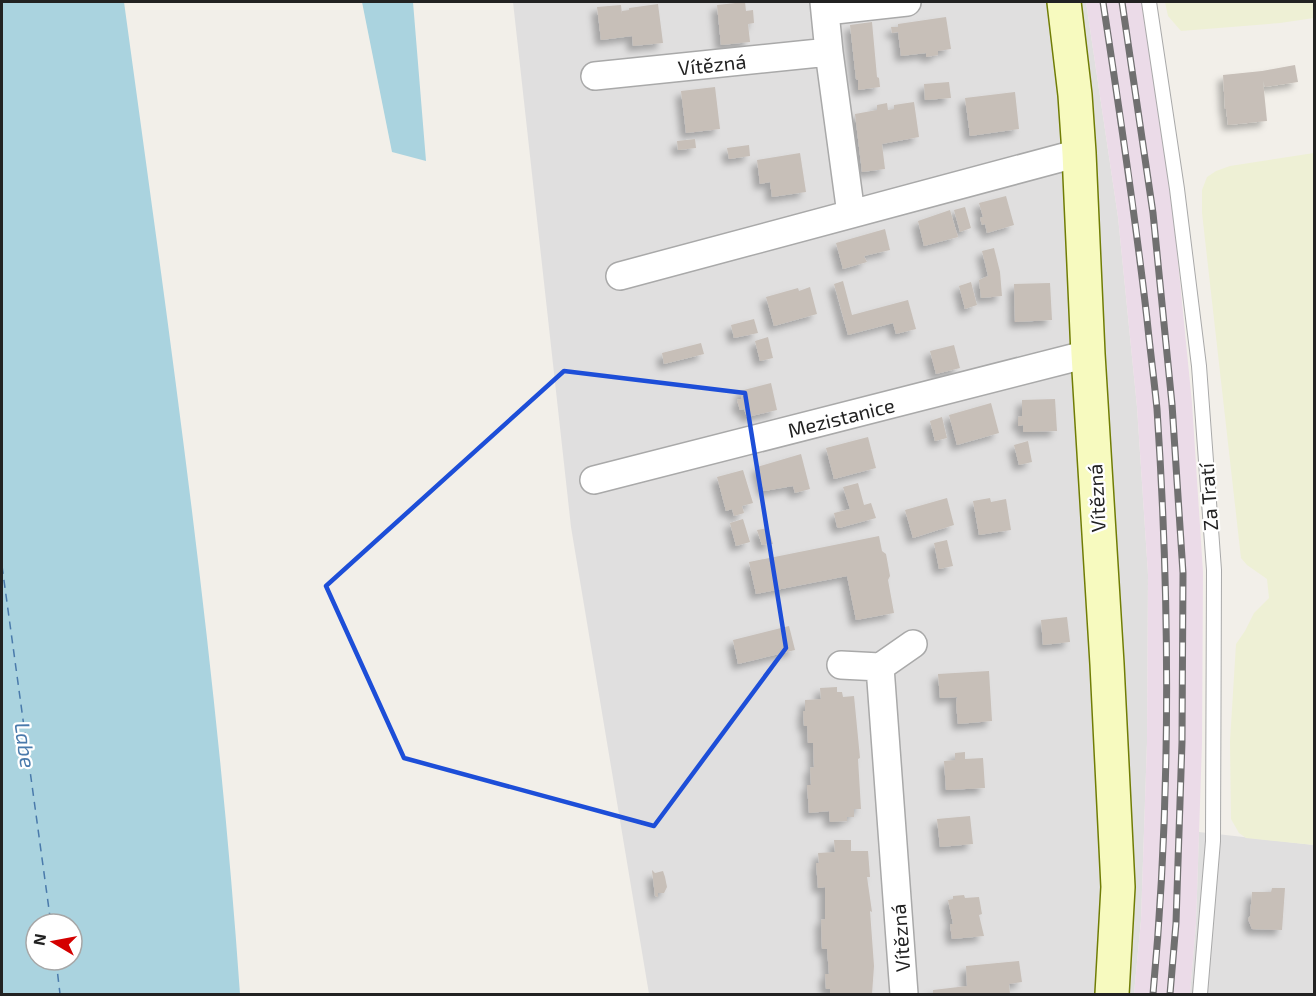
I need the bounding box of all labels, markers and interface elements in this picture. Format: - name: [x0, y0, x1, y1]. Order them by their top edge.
- street label: Vítězná: [677, 48, 747, 80]
- street label: Mezistanice: [785, 392, 897, 442]
- street label: Za Tratí: [1194, 461, 1222, 532]
- street label: Vítězná: [1082, 463, 1110, 533]
- water label: Labe: [10, 720, 42, 770]
- street label: Vítězná: [886, 903, 914, 973]
- north arrow: [24, 912, 84, 972]
- text: N: [28, 932, 49, 947]

